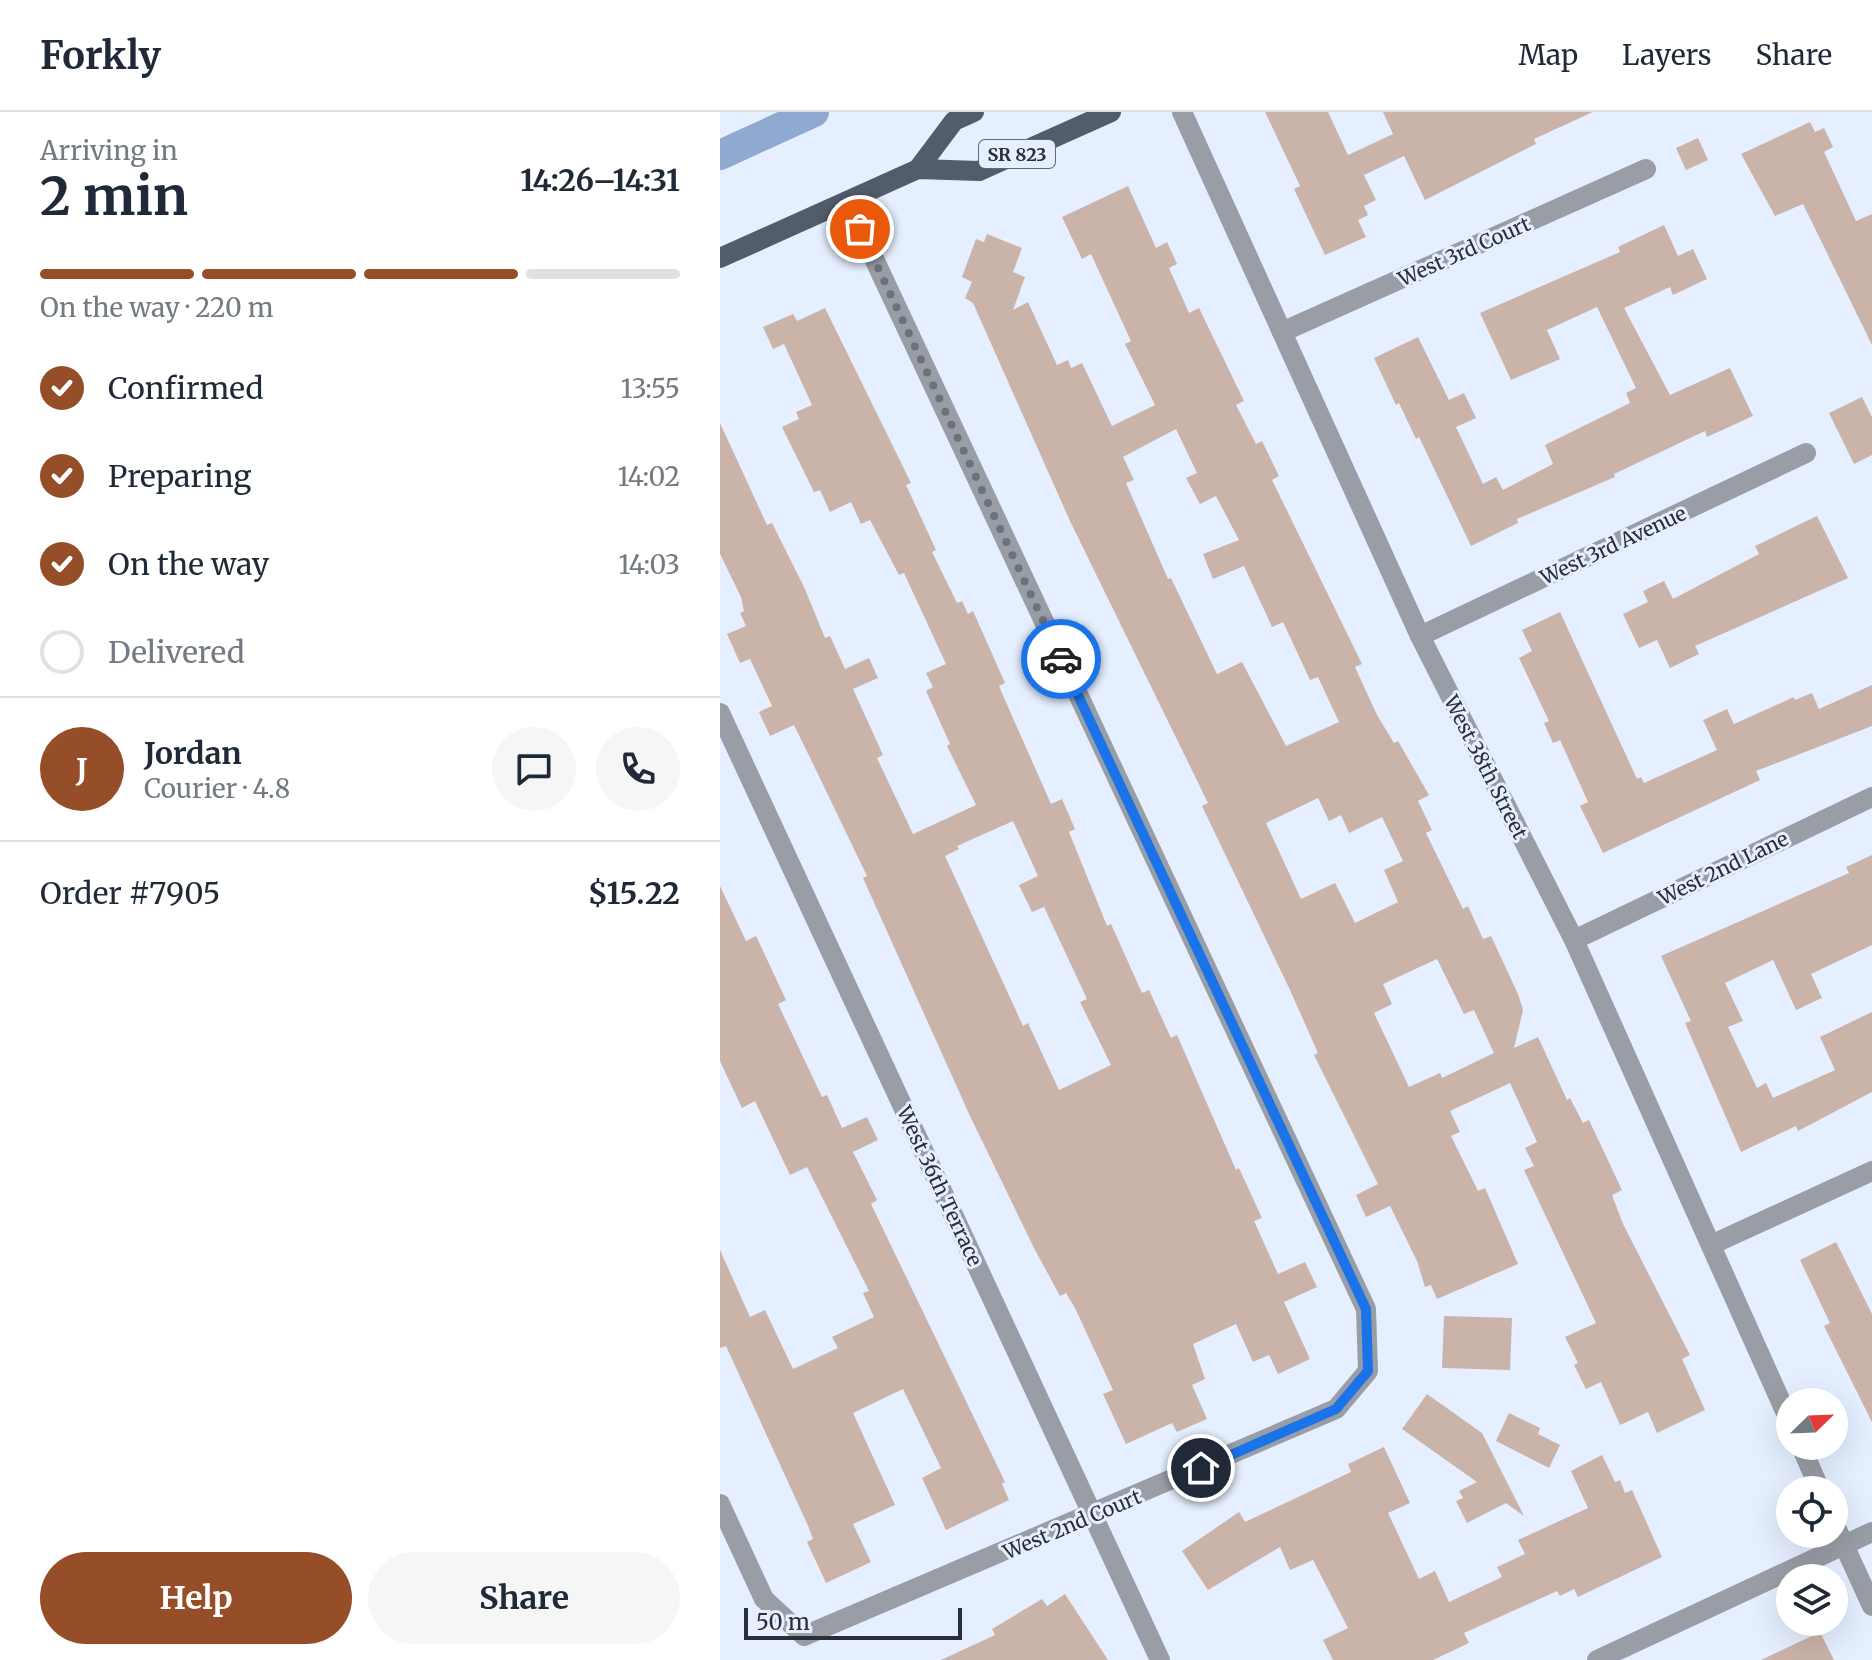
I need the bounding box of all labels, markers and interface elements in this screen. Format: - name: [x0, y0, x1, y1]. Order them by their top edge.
- text: Forkly: [40, 32, 161, 79]
- text: Map: [1518, 37, 1578, 73]
- text: Layers: [1622, 37, 1711, 73]
- text: Share: [1755, 37, 1832, 73]
- text: Arriving in: [40, 134, 178, 167]
- road number: SR 823: [979, 140, 1055, 168]
- text: 14:26–14:31: [520, 161, 680, 199]
- text: 2 min: [40, 164, 188, 229]
- pin: [826, 195, 894, 263]
- icon: bag: [838, 207, 882, 251]
- street label: West 3rd Court: [1393, 211, 1534, 292]
- text: On the way · 220 m: [40, 291, 274, 324]
- icon: check: [40, 366, 84, 410]
- text: Confirmed: [108, 369, 263, 407]
- text: 13:55: [621, 372, 680, 405]
- icon: check: [40, 454, 84, 498]
- text: Preparing: [108, 457, 251, 495]
- text: 14:02: [618, 460, 680, 493]
- street label: West 3rd Avenue: [1535, 500, 1690, 590]
- icon: check: [40, 542, 84, 586]
- text: On the way: [108, 545, 269, 583]
- text: 14:03: [618, 548, 680, 581]
- courier: [1021, 619, 1101, 699]
- text: Delivered: [108, 633, 245, 671]
- icon: car: [1039, 637, 1083, 681]
- street label: West 38th Street: [1439, 690, 1533, 843]
- button: chat: [492, 727, 576, 811]
- button: phone: [596, 727, 680, 811]
- text: Jordan: [144, 734, 242, 772]
- text: J: [76, 750, 88, 788]
- text: Courier · 4.8: [144, 772, 290, 805]
- street label: West 2nd Lane: [1653, 826, 1792, 911]
- text: Order #7905: [40, 874, 220, 912]
- text: $15.22: [588, 874, 680, 912]
- street label: West 36th Terrace: [892, 1101, 988, 1270]
- north arrow: [1776, 1388, 1848, 1460]
- map controls: [1776, 1388, 1848, 1636]
- pin: [1167, 1434, 1235, 1502]
- icon: home: [1179, 1446, 1223, 1490]
- button: locate: [1776, 1476, 1848, 1548]
- street label: West 2nd Court: [998, 1484, 1145, 1565]
- button: Help: [40, 1552, 352, 1644]
- button: Share: [368, 1552, 680, 1644]
- button: layers: [1776, 1564, 1848, 1636]
- scale bar: [744, 1604, 962, 1640]
- text: 50 m: [756, 1608, 810, 1636]

